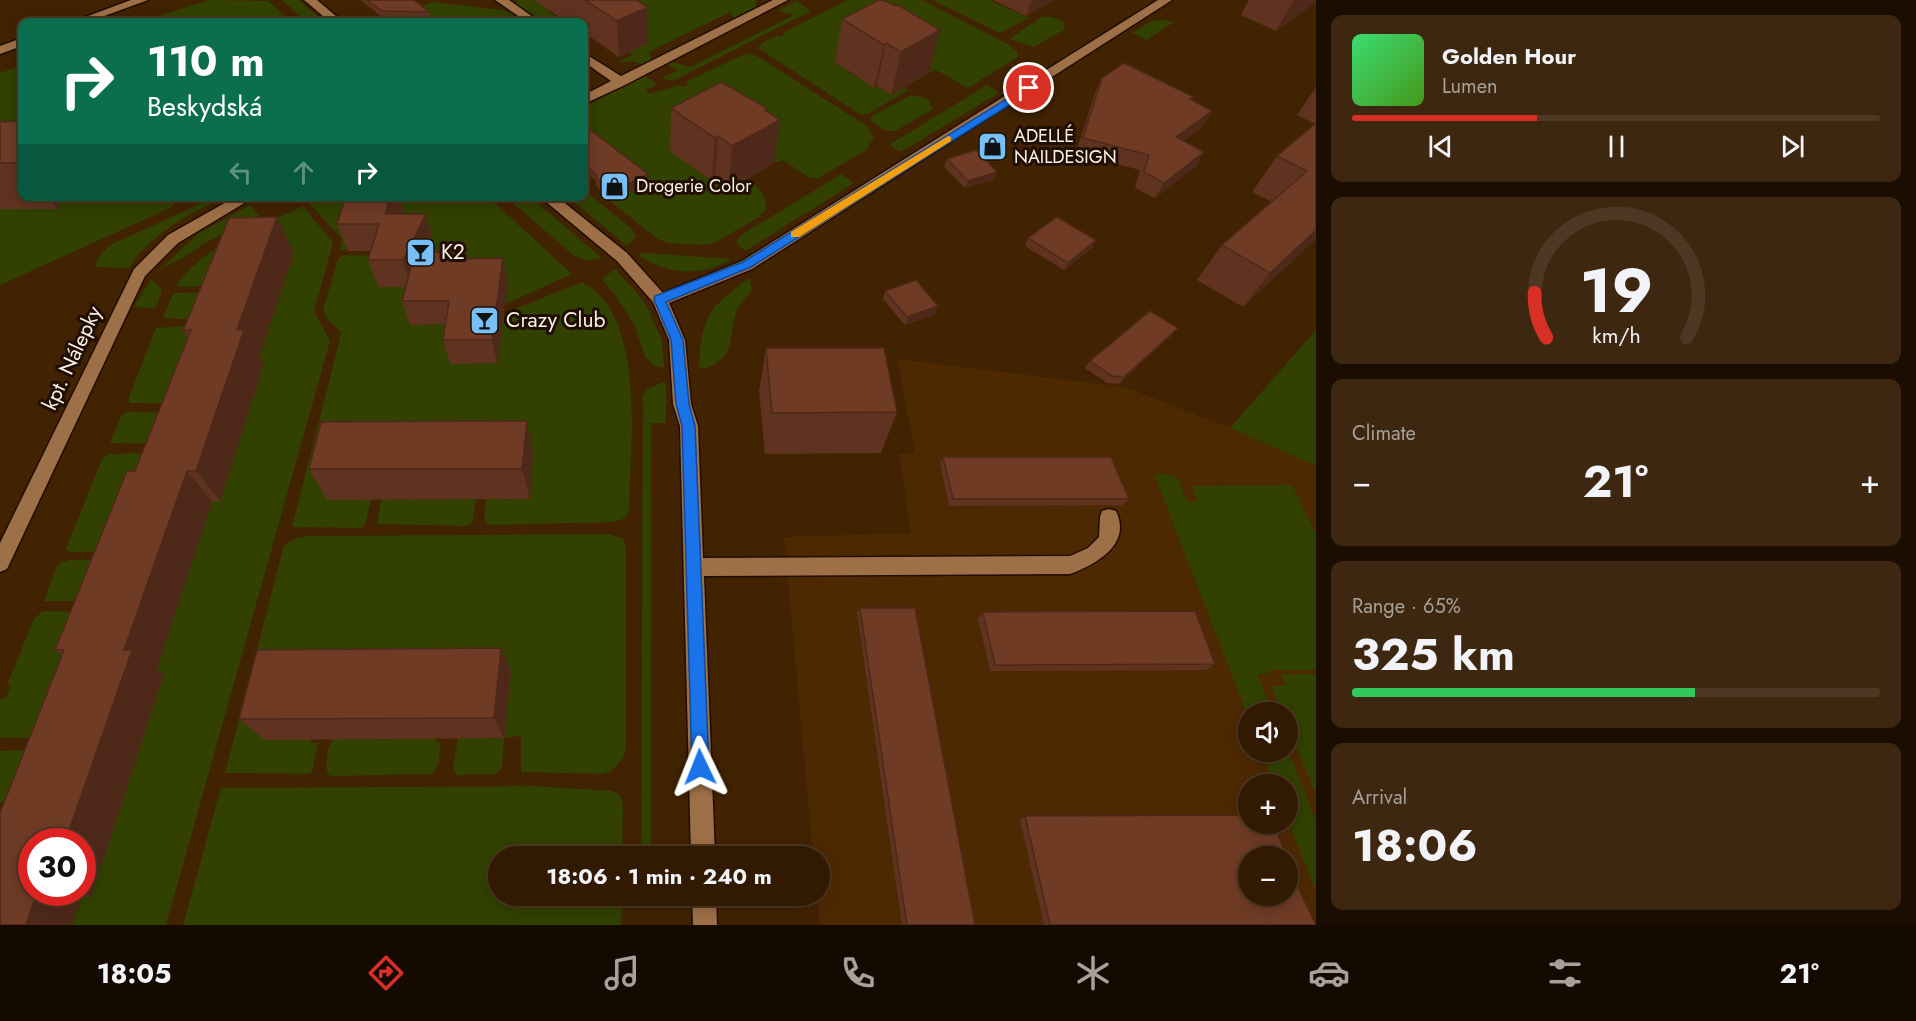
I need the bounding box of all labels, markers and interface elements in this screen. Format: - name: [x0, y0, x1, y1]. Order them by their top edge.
- text: 110 m: [147, 31, 265, 92]
- text: Golden Hour: [1442, 40, 1576, 72]
- icon: right: [48, 42, 126, 120]
- pin: [1003, 62, 1054, 113]
- icon: arrive: [1012, 71, 1045, 104]
- text: Lumen: [1442, 72, 1498, 101]
- text: Beskydská: [147, 87, 262, 126]
- place label: ADELLÉ NAILDESIGN: [1014, 123, 1117, 170]
- shop icon: ADELLÉ NAILDESIGN: [977, 130, 1009, 162]
- icon: previous: [1424, 130, 1457, 163]
- icon: pause: [1600, 130, 1633, 163]
- icon: next: [1776, 130, 1809, 163]
- icon: left: [224, 156, 257, 189]
- icon: ahead: [287, 156, 320, 189]
- icon: right: [350, 156, 383, 189]
- shop icon: Drogerie Color: [599, 170, 631, 202]
- place label: Drogerie Color: [636, 173, 752, 199]
- bar icon: K2: [404, 236, 436, 268]
- place label: K2: [441, 237, 465, 267]
- text: 19: [1579, 245, 1653, 335]
- street label: kpt. Nálepky: [35, 300, 110, 415]
- bar icon: Crazy Club: [469, 304, 501, 336]
- place label: Crazy Club: [506, 305, 605, 335]
- text: km/h: [1592, 320, 1640, 351]
- text: Climate: [1352, 419, 1416, 448]
- text: 21°: [1583, 449, 1648, 514]
- text: −: [1352, 458, 1371, 505]
- text: +: [1860, 458, 1880, 505]
- text: Range · 65%: [1352, 592, 1461, 621]
- text: 325 km: [1352, 622, 1515, 687]
- map controls: [1238, 702, 1298, 906]
- button: sound: [1238, 702, 1298, 762]
- position arrow: [668, 735, 732, 799]
- button: +: [1238, 774, 1298, 834]
- text: Arrival: [1352, 783, 1407, 812]
- text: 18:06: [1352, 813, 1478, 878]
- speed limit sign: 30: [18, 828, 96, 906]
- button: −: [1238, 846, 1298, 906]
- text: 18:06 · 1 min · 240 m: [546, 860, 772, 892]
- icon: directions: [365, 952, 407, 994]
- icon: music: [601, 952, 643, 994]
- icon: phone: [837, 952, 879, 994]
- icon: climate: [1072, 952, 1114, 994]
- icon: car: [1308, 952, 1350, 994]
- icon: filters: [1544, 952, 1586, 994]
- text: 18:05: [97, 954, 172, 993]
- text: 21°: [1780, 954, 1819, 993]

